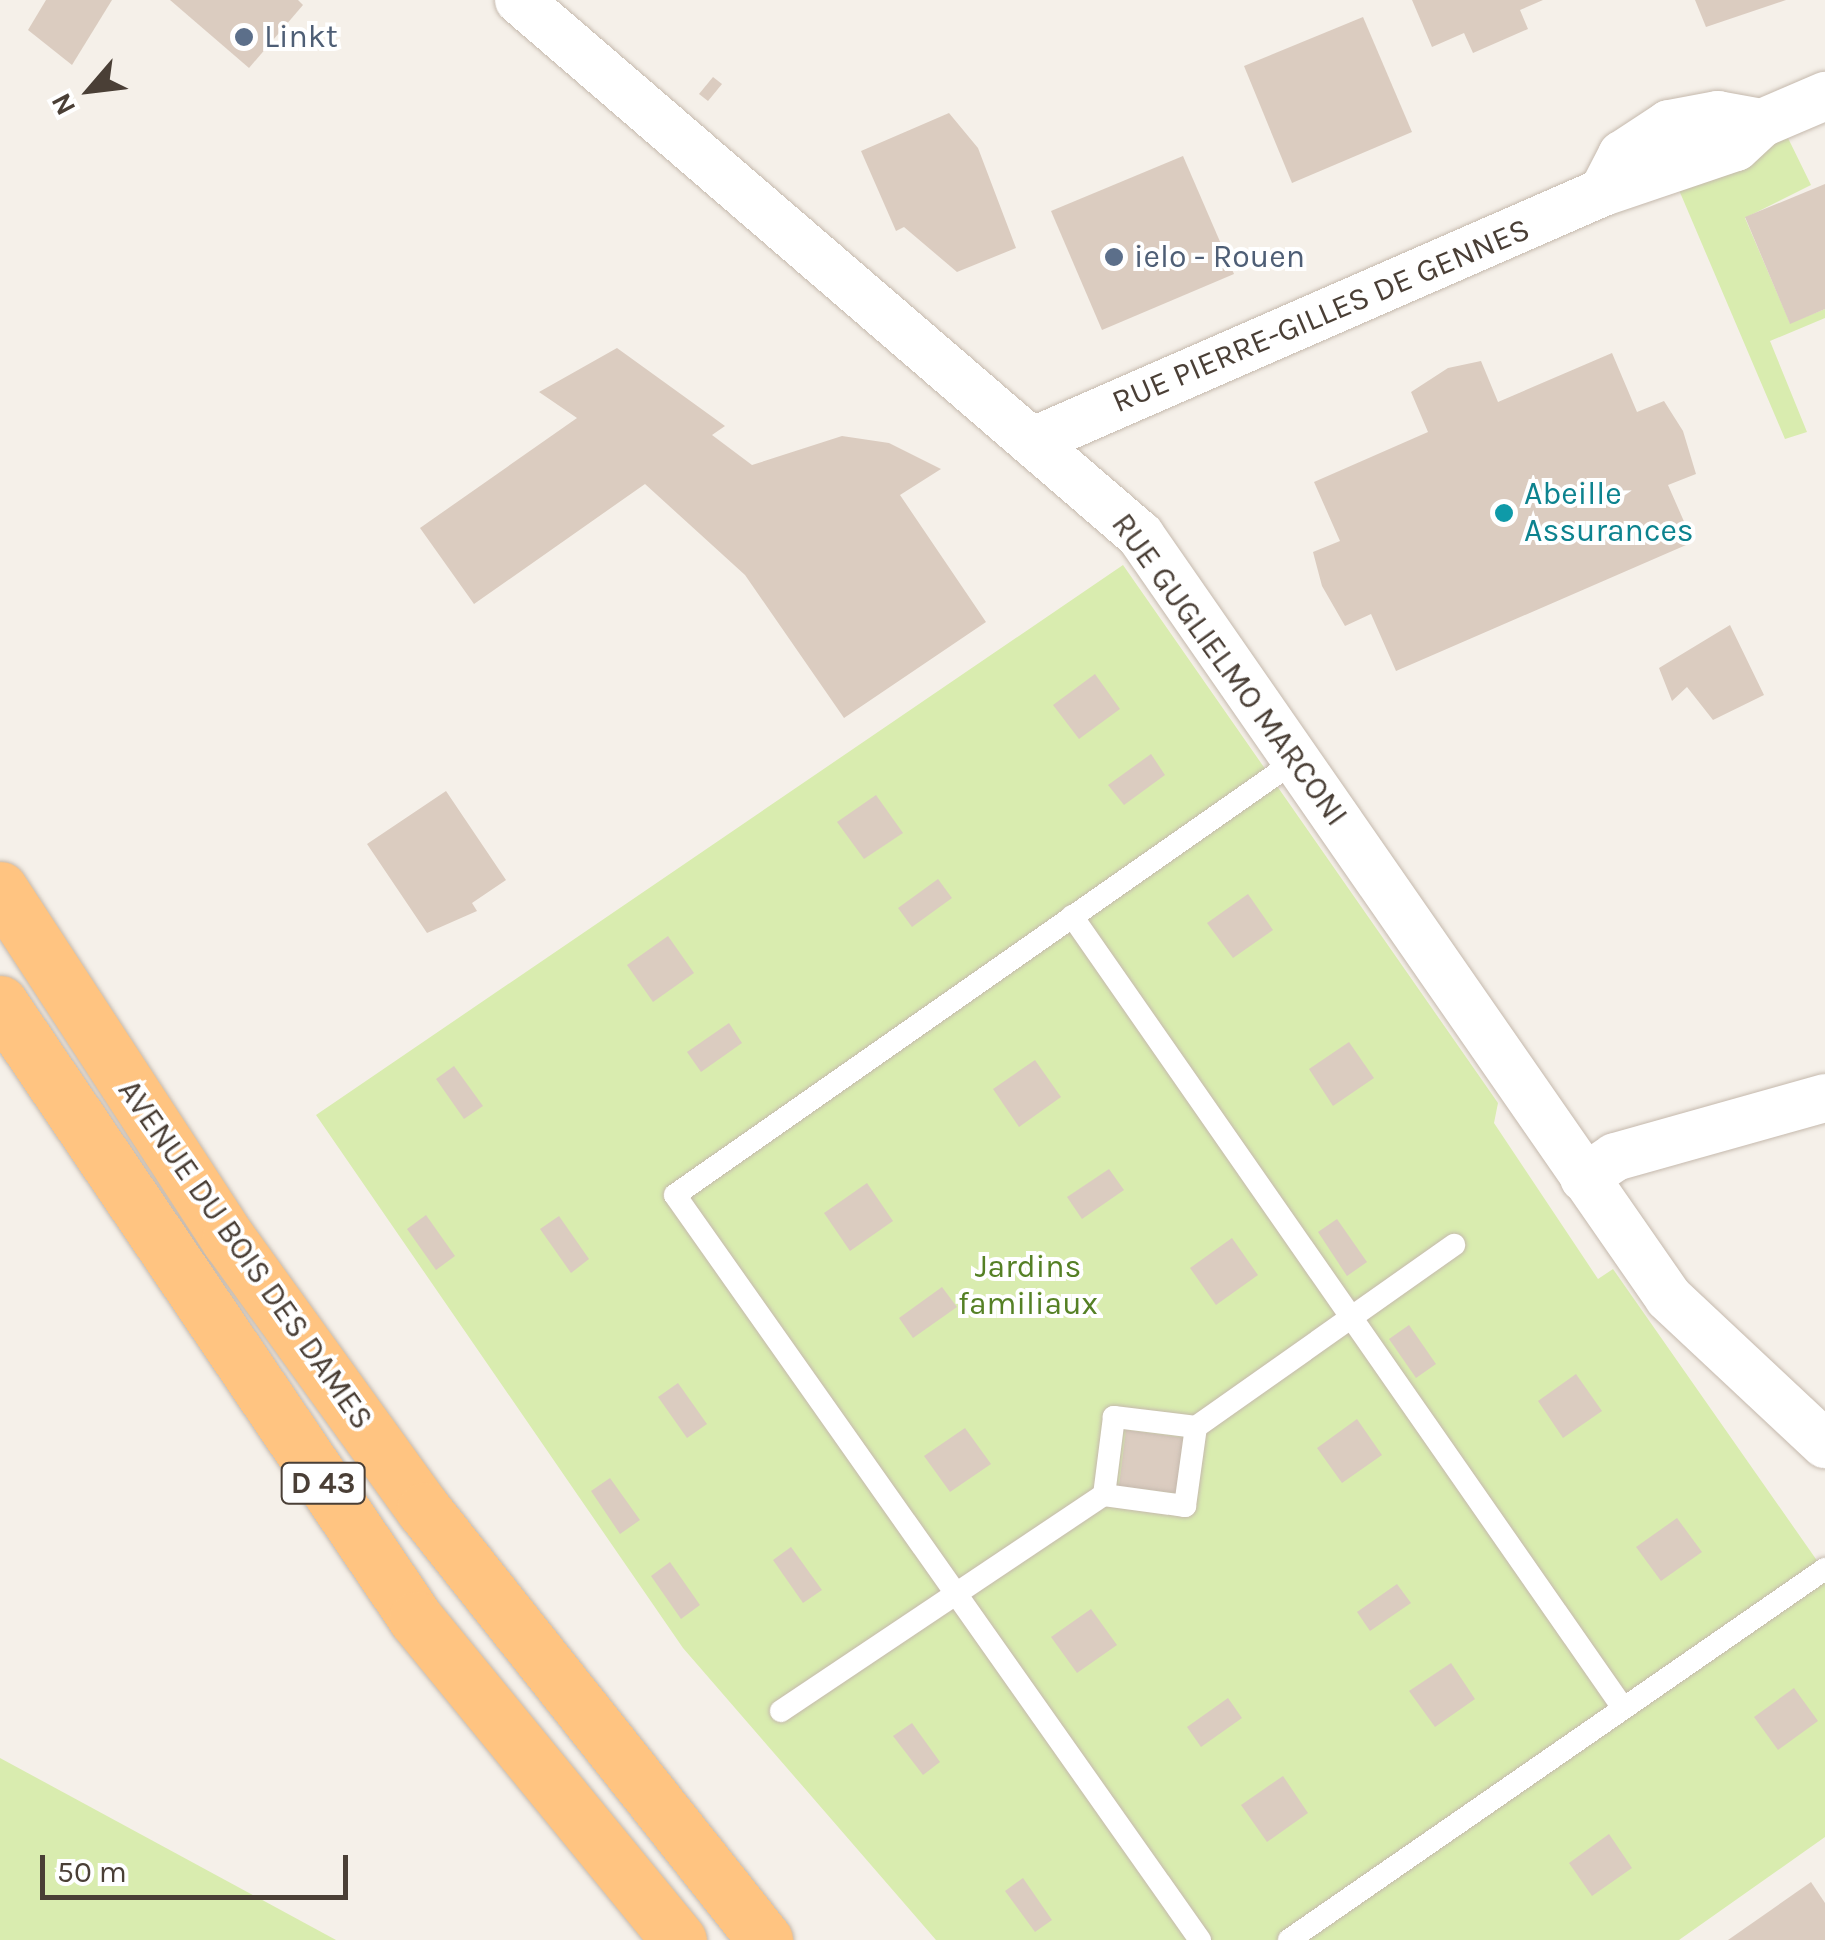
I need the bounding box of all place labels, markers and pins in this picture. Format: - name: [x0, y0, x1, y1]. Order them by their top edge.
- place label: Linkt: [264, 18, 338, 56]
- marker: Linkt: [233, 26, 255, 48]
- place label: ielo - Rouen: [1134, 238, 1305, 276]
- marker: ielo - Rouen: [1103, 246, 1125, 268]
- place label: Abeille Assurances: [1524, 476, 1694, 551]
- marker: Abeille Assurances: [1493, 502, 1515, 524]

